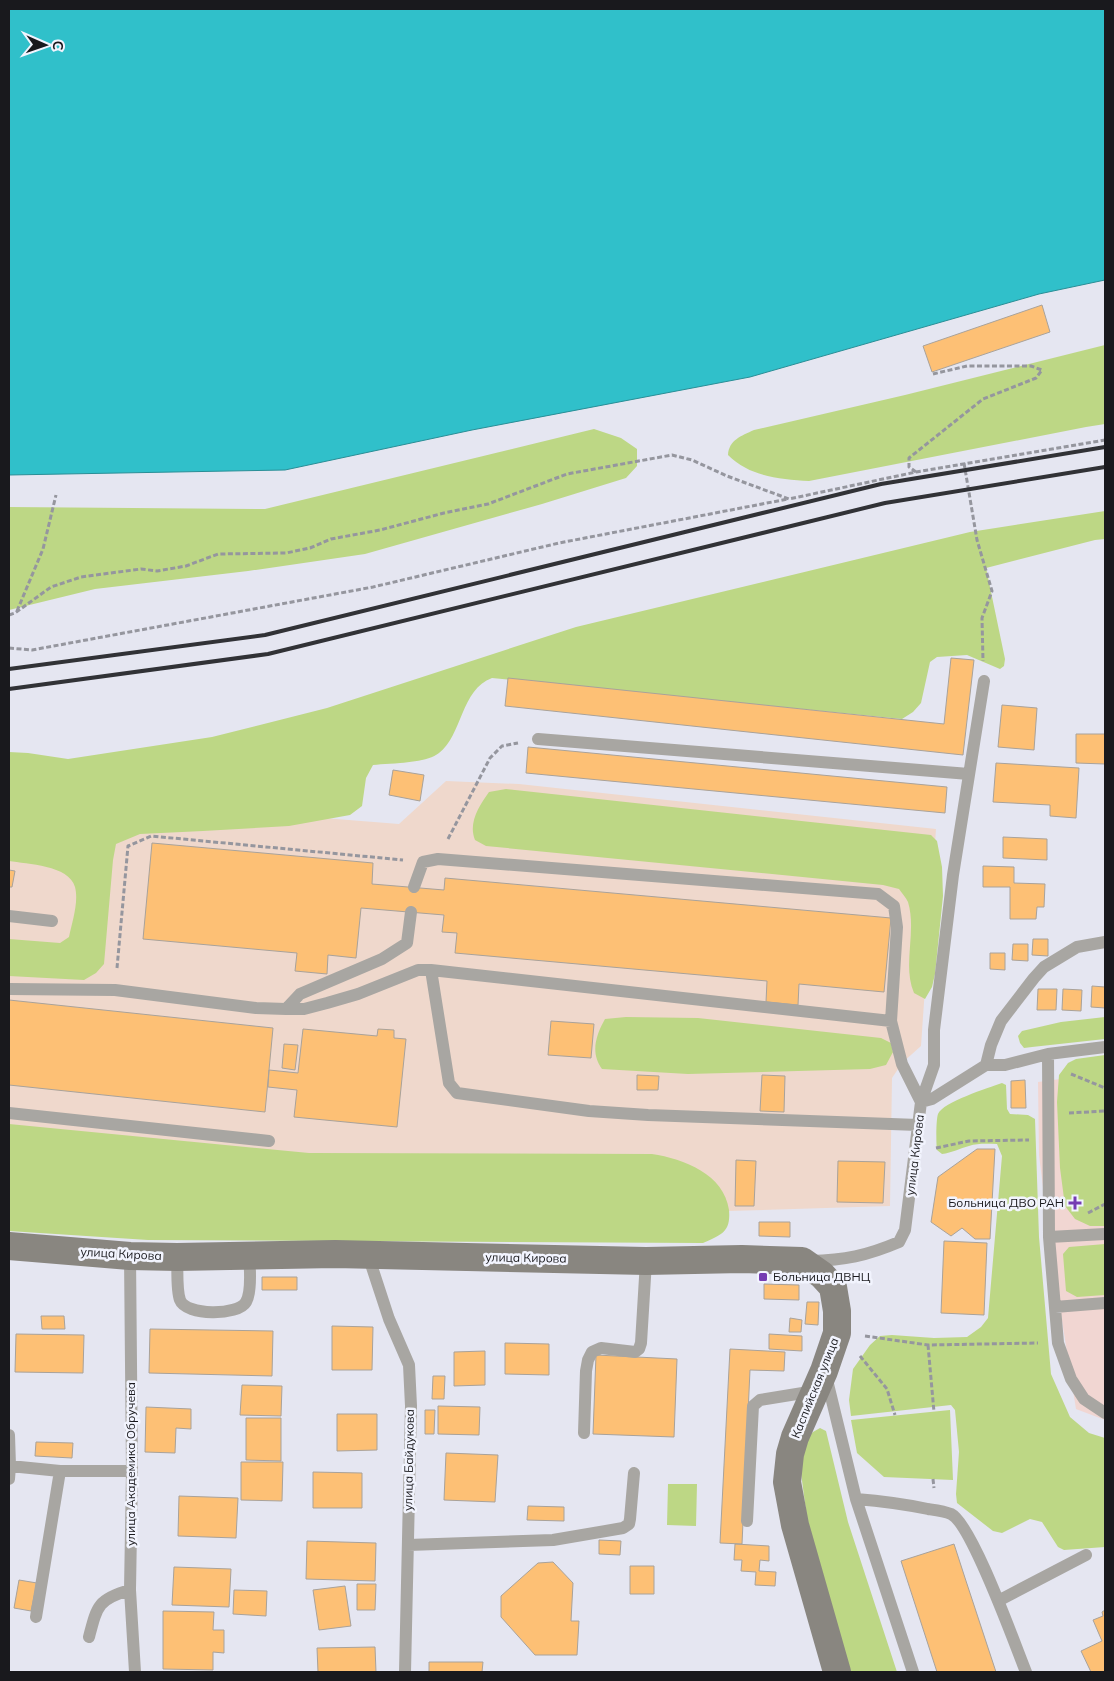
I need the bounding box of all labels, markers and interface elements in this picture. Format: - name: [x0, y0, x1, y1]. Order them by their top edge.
- north arrow: [20, 20, 70, 70]
- text: С: [49, 40, 67, 51]
- street label: улица Кирова: [902, 1114, 927, 1196]
- place label: Больница ДВО РАН: [948, 1195, 1064, 1210]
- marker: Больница ДВО РАН: [1068, 1196, 1082, 1210]
- street label: улица Кирова: [80, 1244, 162, 1263]
- street label: улица Кирова: [485, 1249, 567, 1266]
- place label: Больница ДВНЦ: [773, 1269, 871, 1284]
- marker: Больница ДВНЦ: [757, 1271, 769, 1283]
- street label: Каспийская улица: [788, 1335, 842, 1440]
- street label: улица Академика Обручева: [123, 1382, 138, 1546]
- street label: улица Байдукова: [400, 1409, 417, 1511]

